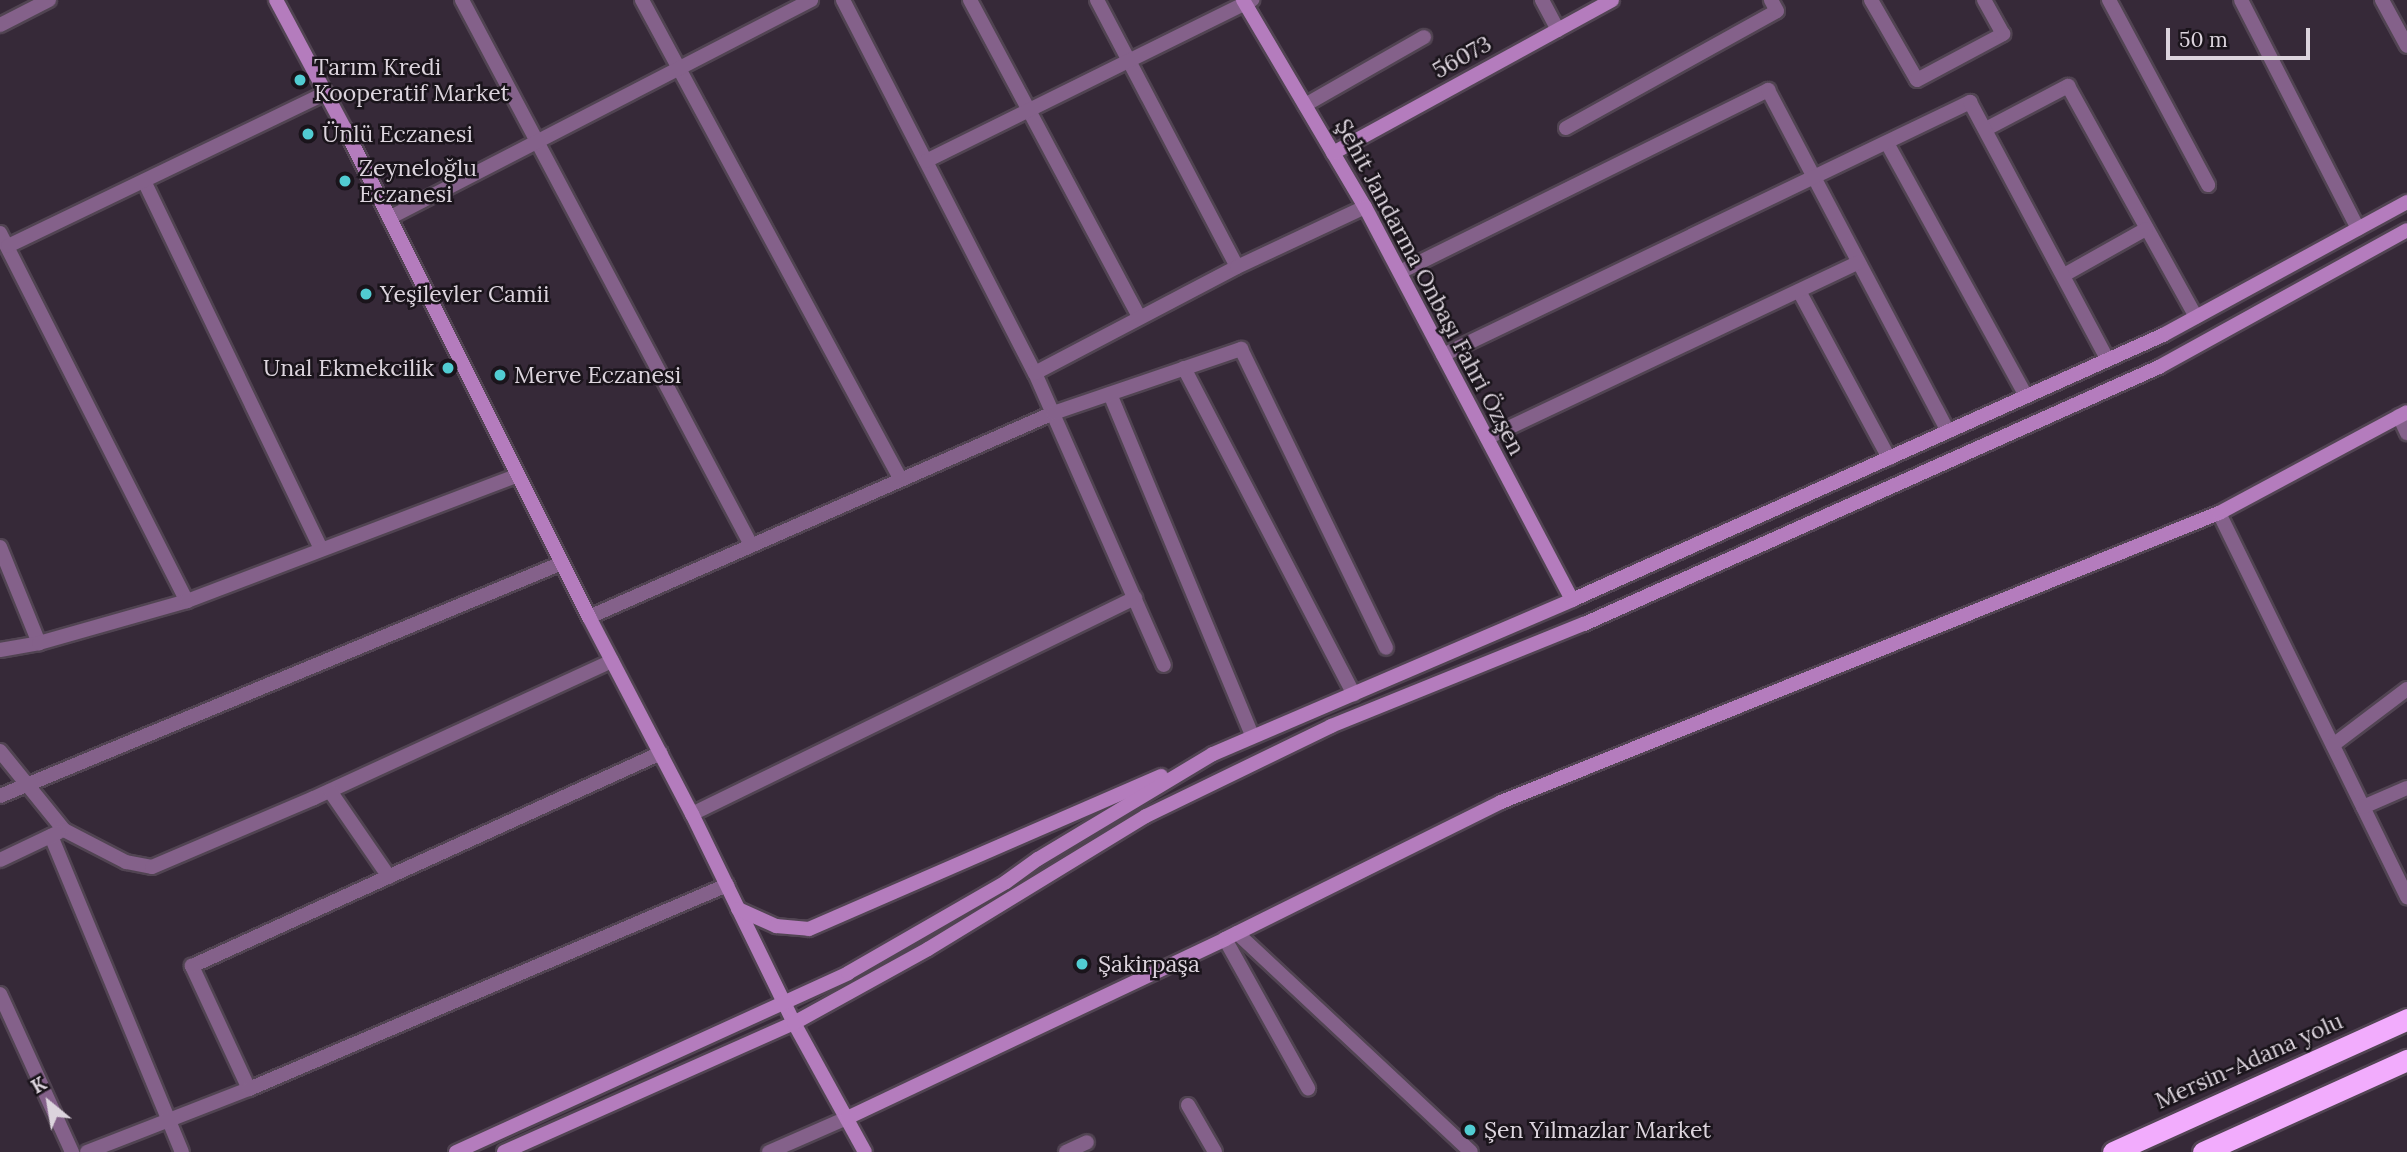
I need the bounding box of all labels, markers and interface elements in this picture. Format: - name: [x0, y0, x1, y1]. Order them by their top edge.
- scale bar: [2169, 14, 2312, 58]
- text: 50 m: [2179, 26, 2228, 53]
- street label: 56073: [1428, 30, 1496, 84]
- place label: Tarım Kredi Kooperatif Market: [314, 53, 509, 107]
- marker: Tarım Kredi Kooperatif Market: [292, 72, 308, 88]
- street label: Şehit Jandarma Onbaşı Fahri Özşen: [1329, 114, 1531, 460]
- place label: Ünlü Eczanesi: [322, 120, 473, 148]
- marker: Ünlü Eczanesi: [300, 126, 316, 142]
- place label: Zeyneloğlu Eczanesi: [359, 154, 477, 208]
- marker: Zeyneloğlu Eczanesi: [337, 173, 353, 189]
- place label: Yeşilevler Camii: [380, 280, 549, 308]
- marker: Yeşilevler Camii: [358, 286, 374, 302]
- place label: Unal Ekmekcilik: [263, 354, 434, 382]
- marker: Unal Ekmekcilik: [440, 360, 456, 376]
- place label: Merve Eczanesi: [514, 361, 681, 389]
- marker: Merve Eczanesi: [492, 367, 508, 383]
- place label: Şakirpaşa: [1098, 950, 1200, 978]
- marker: Şakirpaşa: [1072, 954, 1092, 974]
- street label: Mersin-Adana yolu: [2151, 1007, 2347, 1115]
- north arrow: [14, 1068, 84, 1138]
- text: K: [27, 1071, 50, 1099]
- place label: Şen Yılmazlar Market: [1484, 1116, 1711, 1144]
- marker: Şen Yılmazlar Market: [1462, 1122, 1478, 1138]

